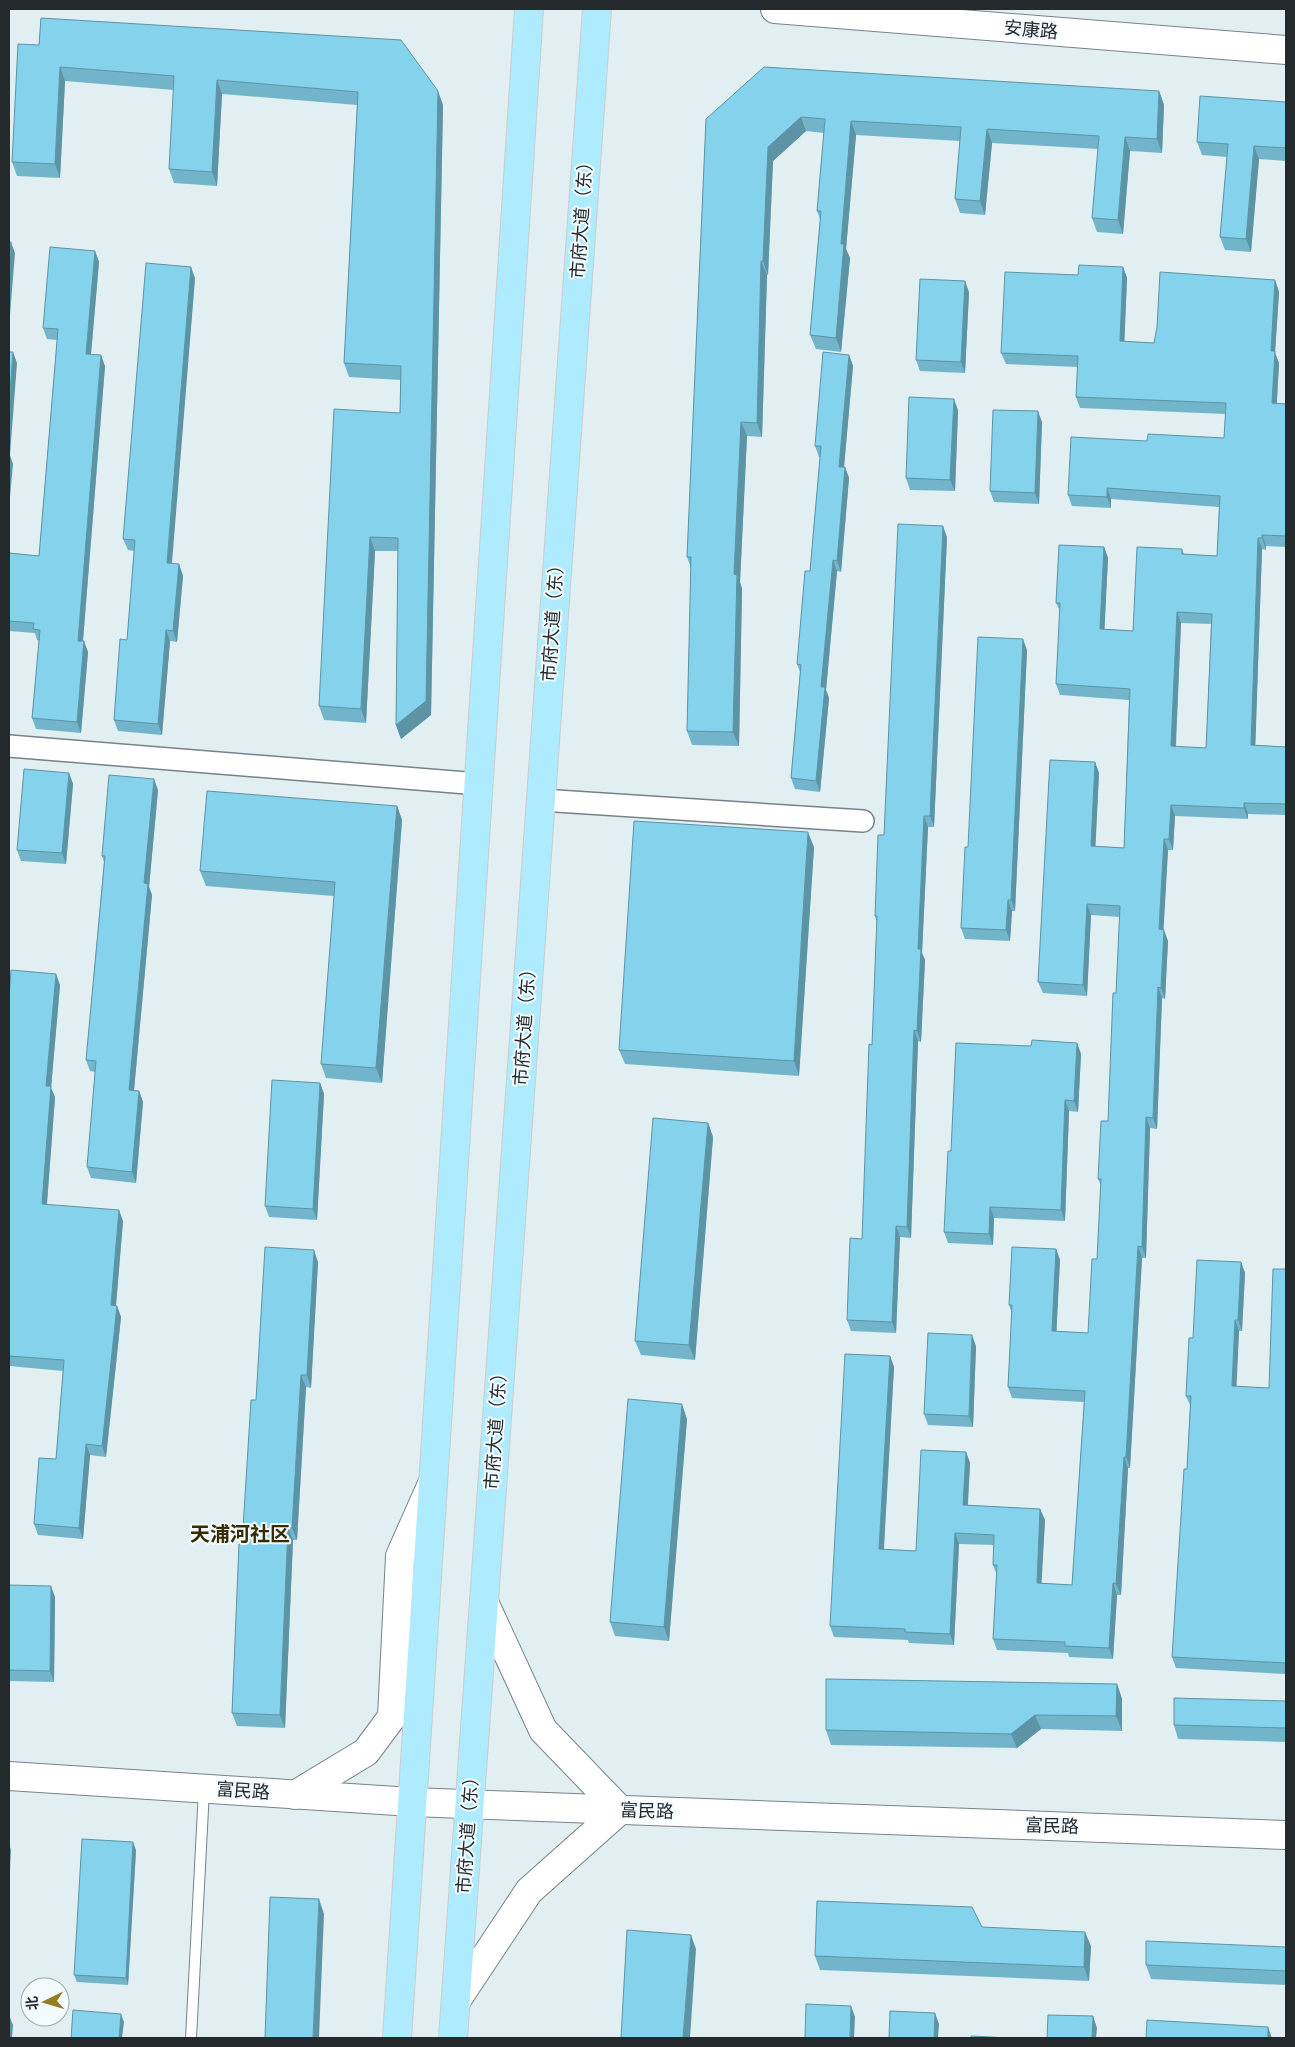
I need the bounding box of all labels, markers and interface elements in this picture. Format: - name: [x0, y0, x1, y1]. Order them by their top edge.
- street label: 安康路: [1003, 17, 1059, 43]
- street label: 市府大道（东）: [567, 152, 597, 280]
- street label: 市府大道（东）: [538, 555, 568, 683]
- street label: 市府大道（东）: [510, 959, 540, 1087]
- street label: 市府大道（东）: [481, 1363, 511, 1491]
- district label: 天浦河社区: [190, 1523, 290, 1546]
- street label: 市府大道（东）: [453, 1767, 483, 1895]
- street label: 富民路: [215, 1778, 271, 1804]
- street label: 富民路: [620, 1799, 674, 1823]
- street label: 富民路: [1025, 1814, 1079, 1838]
- north arrow: [20, 1977, 70, 2027]
- text: 北: [23, 1995, 42, 2011]

